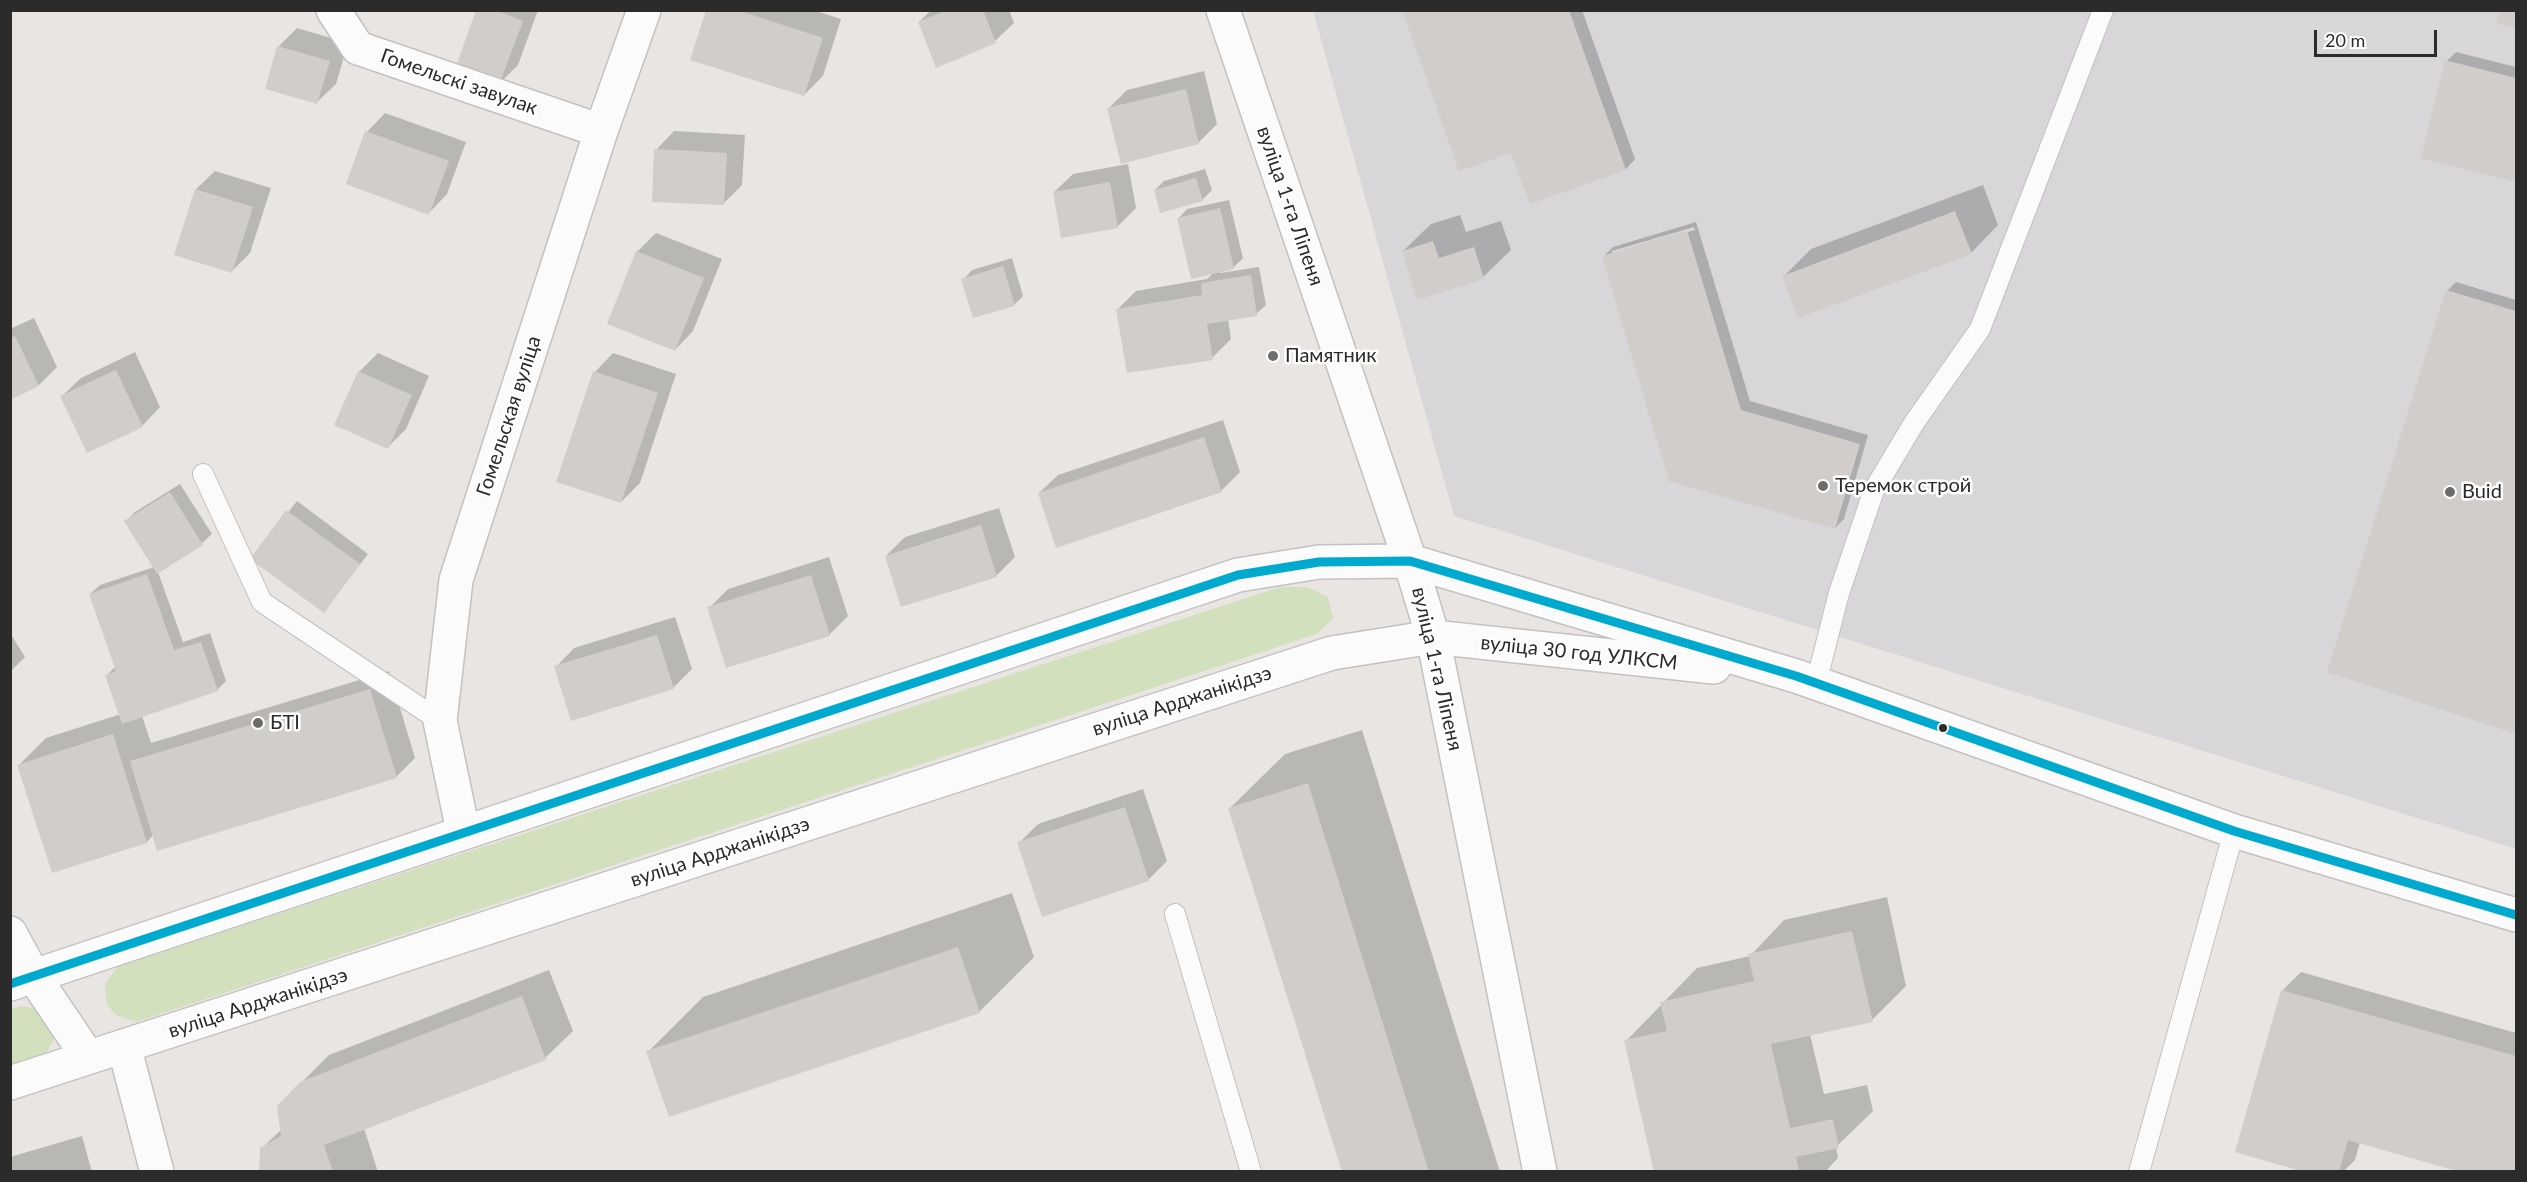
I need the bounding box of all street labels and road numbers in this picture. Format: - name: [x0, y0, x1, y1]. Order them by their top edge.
- street label: Гомельскі завулак: [377, 44, 541, 120]
- street label: вуліца 1-га Ліпеня: [1251, 123, 1329, 289]
- street label: Гомельская вуліца: [472, 333, 546, 499]
- street label: вуліца 1-га Ліпеня: [1407, 585, 1467, 753]
- street label: вуліца 30 год УЛКСМ: [1479, 631, 1679, 675]
- street label: вуліца Арджанікідзэ: [1089, 661, 1275, 741]
- street label: вуліца Арджанікідзэ: [627, 812, 813, 892]
- street label: вуліца Арджанікідзэ: [165, 963, 351, 1043]

